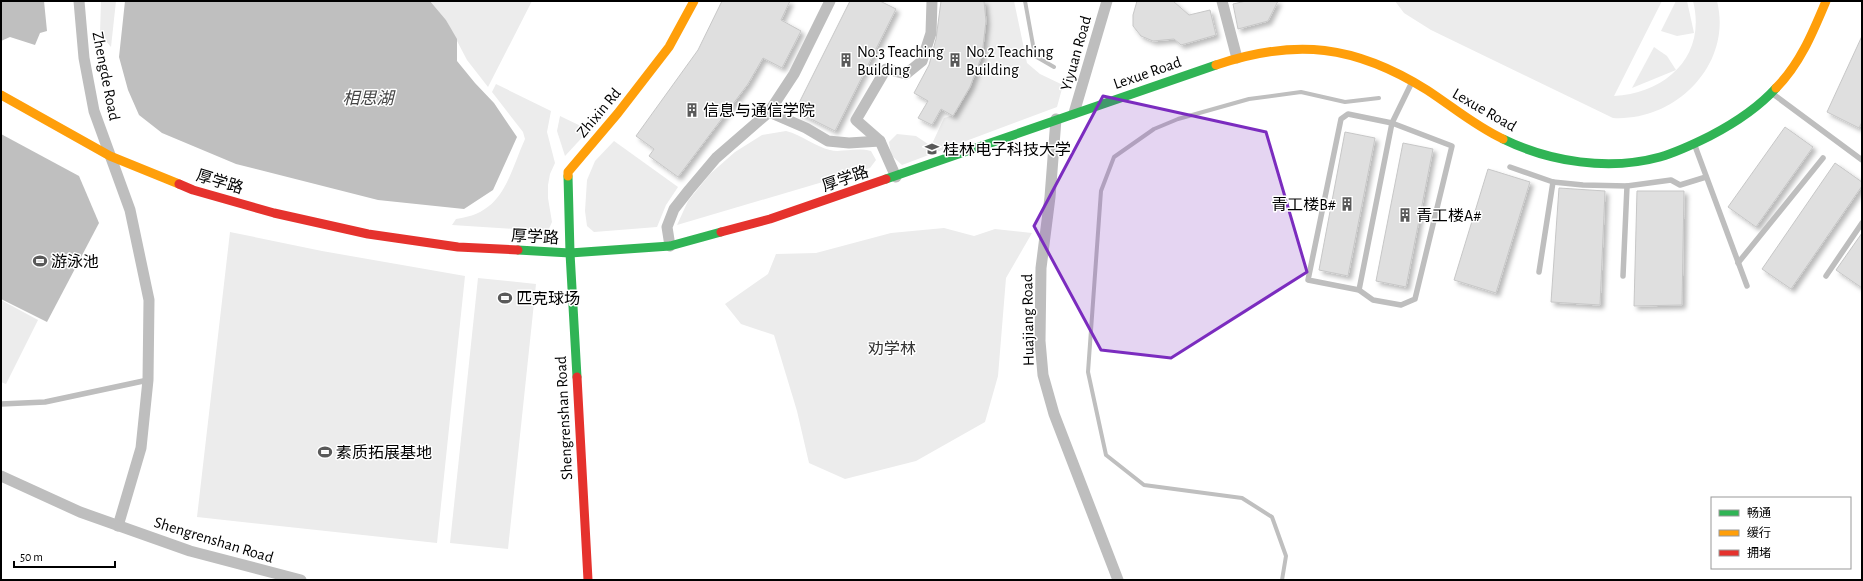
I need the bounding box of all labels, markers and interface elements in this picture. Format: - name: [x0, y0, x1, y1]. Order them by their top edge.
- street label: Yiyuan Road: [1058, 14, 1095, 93]
- street label: Zhengde Road: [90, 30, 122, 122]
- place label: No.3 Teaching Building: [857, 44, 944, 78]
- place label: No.2 Teaching Building: [966, 44, 1053, 78]
- building icon: No.3 Teaching Building: [838, 52, 854, 68]
- building icon: No.2 Teaching Building: [947, 52, 963, 68]
- street label: Lexue Road: [1111, 54, 1183, 92]
- street label: Zhixin Rd: [574, 85, 624, 140]
- street label: Lexue Road: [1450, 85, 1519, 134]
- water label: 相思湖: [343, 89, 396, 107]
- building icon: 信息与通信学院: [684, 102, 700, 118]
- place label: 信息与通信学院: [703, 102, 815, 119]
- school or university icon: 桂林电子科技大学: [924, 141, 940, 157]
- place label: 桂林电子科技大学: [943, 141, 1071, 158]
- street label: 厚学路: [820, 163, 871, 194]
- street label: 厚学路: [194, 166, 245, 197]
- building icon: 青工楼B#: [1339, 196, 1355, 212]
- place label: 青工楼B#: [1271, 197, 1336, 213]
- building icon: 青工楼A#: [1397, 207, 1413, 223]
- place label: 青工楼A#: [1416, 208, 1482, 224]
- street label: 厚学路: [511, 227, 559, 246]
- sports icon: 游泳池: [32, 253, 48, 269]
- place label: 游泳池: [51, 253, 99, 270]
- street label: Huajiang Road: [1019, 274, 1038, 366]
- sports icon: 匹克球场: [497, 290, 513, 306]
- place label: 匹克球场: [516, 290, 580, 307]
- park label: 劝学林: [868, 340, 916, 357]
- street label: Shengrenshan Road: [553, 356, 575, 480]
- sports icon: 素质拓展基地: [317, 444, 333, 460]
- place label: 素质拓展基地: [336, 444, 432, 461]
- legend: [1711, 497, 1851, 569]
- text: 畅通: [1747, 506, 1771, 519]
- street label: Shengrenshan Road: [152, 514, 275, 566]
- text: 缓行: [1747, 526, 1771, 539]
- scale bar: [14, 543, 115, 569]
- text: 拥堵: [1747, 547, 1771, 559]
- text: 50 m: [20, 551, 43, 563]

